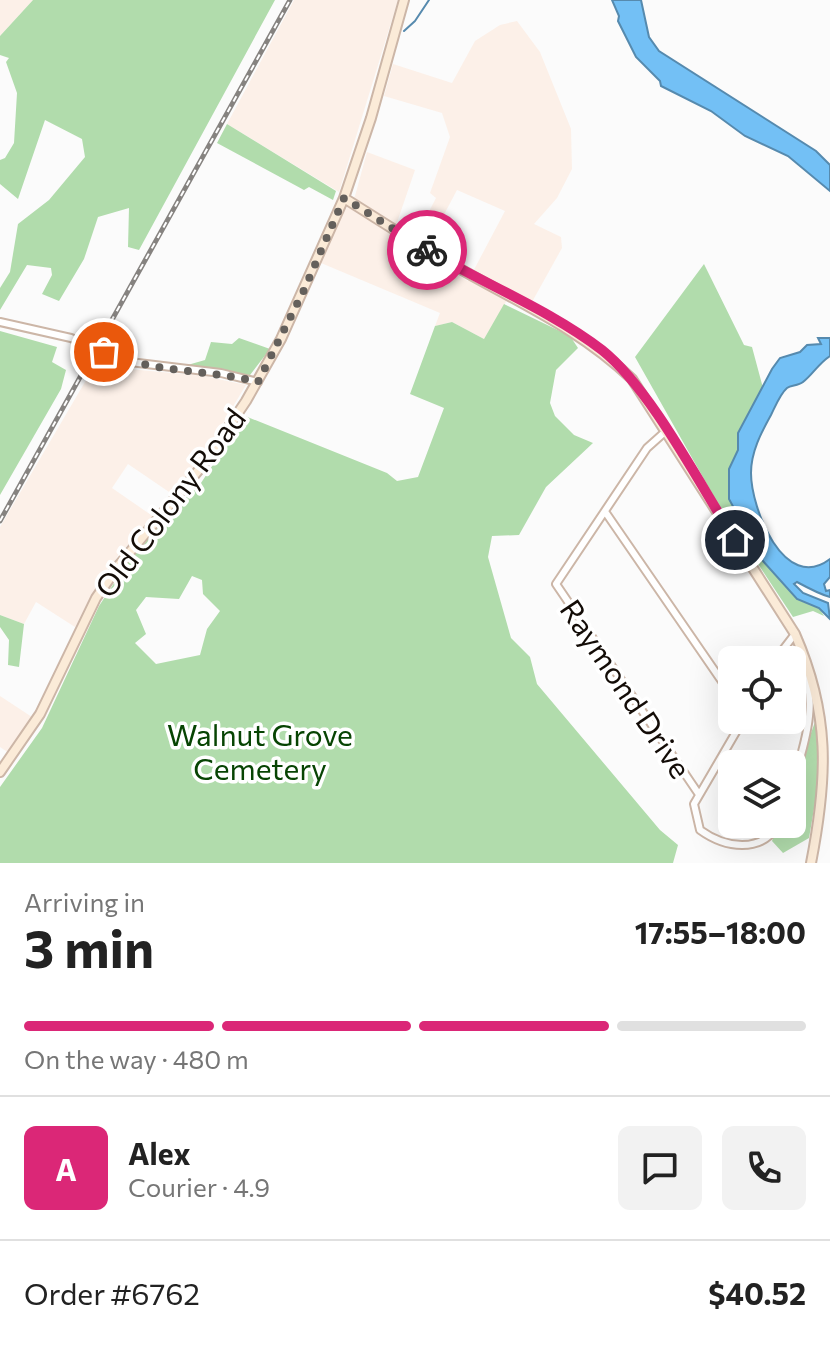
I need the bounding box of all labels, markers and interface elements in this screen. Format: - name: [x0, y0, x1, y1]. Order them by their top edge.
- courier: [387, 210, 467, 290]
- icon: bike: [405, 228, 449, 272]
- pin: [70, 318, 138, 386]
- icon: bag: [82, 330, 126, 374]
- street label: Old Colony Road: [86, 400, 252, 604]
- pin: [701, 506, 769, 574]
- icon: home: [713, 518, 757, 562]
- street label: Raymond Drive: [554, 592, 700, 784]
- map controls: [718, 646, 806, 838]
- button: locate: [718, 646, 806, 734]
- park label: Walnut Grove Cemetery: [167, 715, 353, 786]
- button: layers: [718, 750, 806, 838]
- text: Arriving in: [24, 886, 145, 917]
- text: 17:55–18:00: [635, 913, 806, 950]
- text: 3 min: [24, 915, 154, 979]
- text: On the way · 480 m: [24, 1043, 249, 1074]
- button: chat: [618, 1126, 702, 1210]
- button: phone: [722, 1126, 806, 1210]
- text: Alex: [128, 1134, 191, 1171]
- text: A: [55, 1150, 77, 1187]
- text: Courier · 4.9: [128, 1171, 270, 1202]
- text: Order #6762: [24, 1274, 200, 1311]
- text: $40.52: [708, 1274, 806, 1311]

